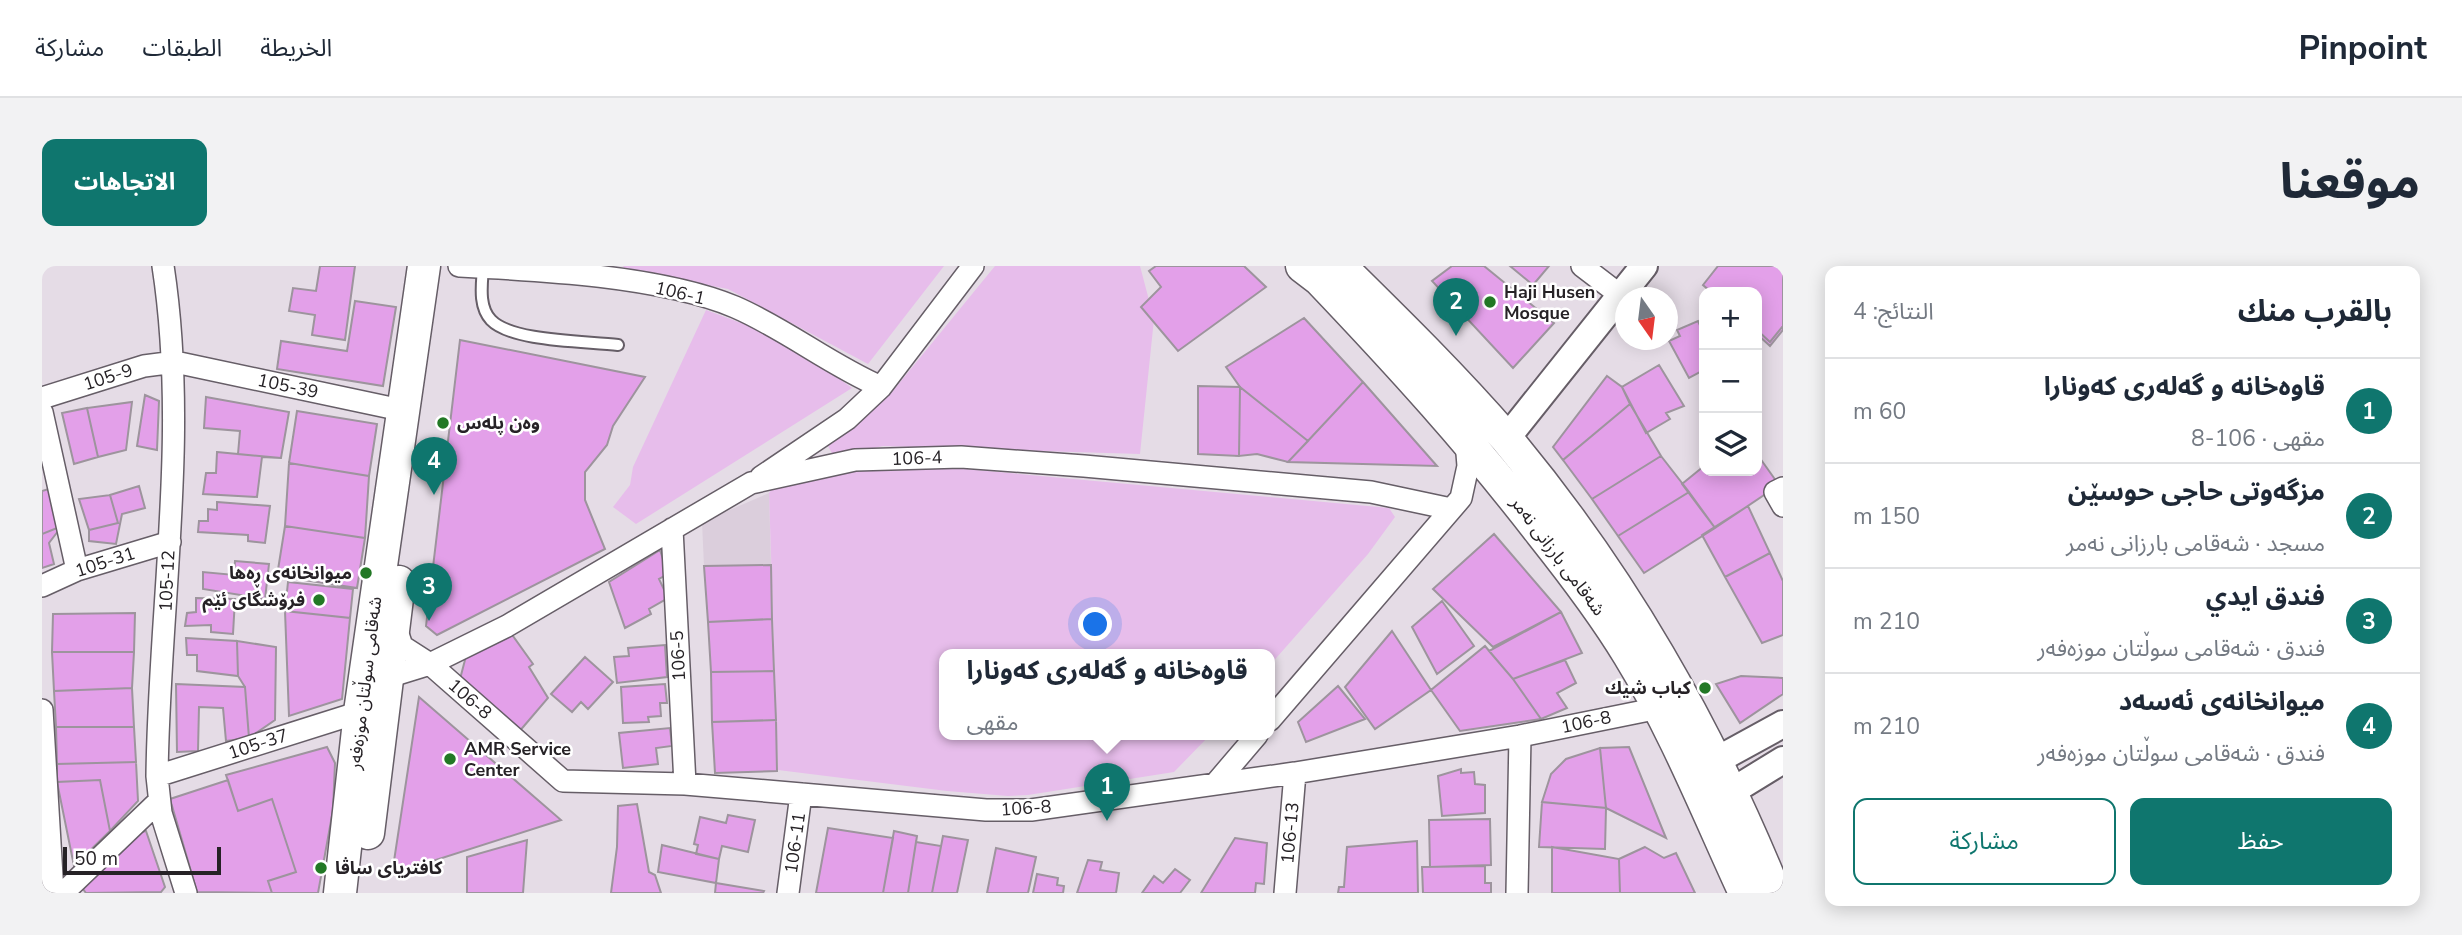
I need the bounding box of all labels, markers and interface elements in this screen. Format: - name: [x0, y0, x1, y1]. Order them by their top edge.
- text: Pinpoint: [2299, 26, 2427, 71]
- text: مشاركة: [35, 32, 104, 64]
- text: الطبقات: [142, 32, 222, 64]
- text: الخريطة: [260, 32, 332, 64]
- button: الاتجاهات: [42, 139, 207, 226]
- text: موقعنا: [2280, 148, 2420, 215]
- street label: 106-1: [653, 276, 707, 310]
- pin: 2: [1433, 278, 1479, 336]
- place label: Haji Husen Mosque: [1504, 280, 1595, 325]
- north arrow: [1615, 287, 1678, 350]
- map controls: [1699, 287, 1762, 476]
- button: +: [1699, 287, 1762, 350]
- text: بالقرب منك: [2238, 291, 2392, 332]
- marker: Haji Husen Mosque: [1482, 294, 1498, 310]
- text: النتائج: 4: [1853, 296, 1934, 327]
- button: −: [1699, 350, 1762, 413]
- street label: 105-9: [80, 358, 136, 396]
- street label: 105-39: [255, 368, 321, 404]
- text: قاوەخانە و گەلەری کەونارا: [2044, 369, 2325, 404]
- text: 60 m: [1853, 396, 1906, 427]
- text: 1: [2362, 396, 2376, 427]
- place label: وەن پلەس: [457, 411, 540, 435]
- button: layers: [1699, 413, 1762, 476]
- marker: وەن پلەس: [435, 415, 451, 431]
- text: مقهى · 106-8: [2191, 423, 2325, 454]
- pin: 4: [411, 437, 457, 495]
- street label: 106-4: [891, 445, 943, 471]
- text: مزگەوتی حاجی حوسێن: [2068, 474, 2325, 509]
- street label: شەقامی بارزانی نەمر: [1505, 491, 1611, 621]
- text: 150 m: [1853, 501, 1920, 532]
- text: 2: [2362, 501, 2376, 532]
- text: مسجد · شەقامی بارزانی نەمر: [2066, 528, 2325, 559]
- street label: 105-31: [72, 541, 138, 583]
- street label: 105-12: [153, 550, 181, 612]
- place label: میوانخانەی ڕەها: [229, 561, 352, 588]
- pin: 3: [406, 563, 452, 621]
- marker: میوانخانەی ڕەها: [358, 565, 374, 581]
- text: فندق ايدي: [2206, 579, 2325, 614]
- place label: فرۆشگای ئێم: [202, 588, 305, 613]
- marker: فرۆشگای ئێم: [311, 592, 327, 608]
- street label: شەقامی سوڵتان موزەفەر: [341, 595, 388, 772]
- text: 210 m: [1853, 606, 1920, 637]
- text: 3: [2362, 606, 2376, 637]
- your location: [1078, 607, 1112, 641]
- street label: 106-5: [665, 630, 691, 682]
- text: فندق · شەقامی سوڵتان موزەفەر: [2037, 633, 2325, 664]
- popup: [939, 649, 1275, 740]
- text: قاوەخانە و گەلەری کەونارا: [966, 653, 1248, 688]
- street label: 106-8: [443, 673, 497, 725]
- place label: كباب شيك: [1605, 676, 1692, 700]
- marker: كباب شيك: [1697, 680, 1713, 696]
- text: میوانخانەی ئەسەد: [2119, 684, 2325, 719]
- street label: 106-8: [1559, 705, 1613, 739]
- text: مقهى: [966, 707, 1018, 738]
- text: 210 m: [1853, 711, 1920, 742]
- text: 4: [2362, 711, 2376, 742]
- street label: 105-37: [225, 723, 291, 765]
- place label: AMR Service Center: [464, 737, 571, 782]
- text: فندق · شەقامی سوڵتان موزەفەر: [2037, 738, 2325, 769]
- marker: AMR Service Center: [442, 751, 458, 767]
- pin: 1: [1084, 763, 1130, 821]
- street label: 106-8: [1000, 794, 1052, 822]
- button: مشاركة: [1853, 798, 2116, 885]
- button: حفظ: [2130, 798, 2392, 885]
- street label: 106-13: [1275, 801, 1305, 865]
- street label: 106-11: [779, 811, 811, 875]
- scale bar: [63, 844, 220, 876]
- text: 50 m: [74, 846, 118, 872]
- place label: کافتریای ساڤا: [335, 856, 443, 880]
- marker: کافتریای ساڤا: [313, 860, 329, 876]

